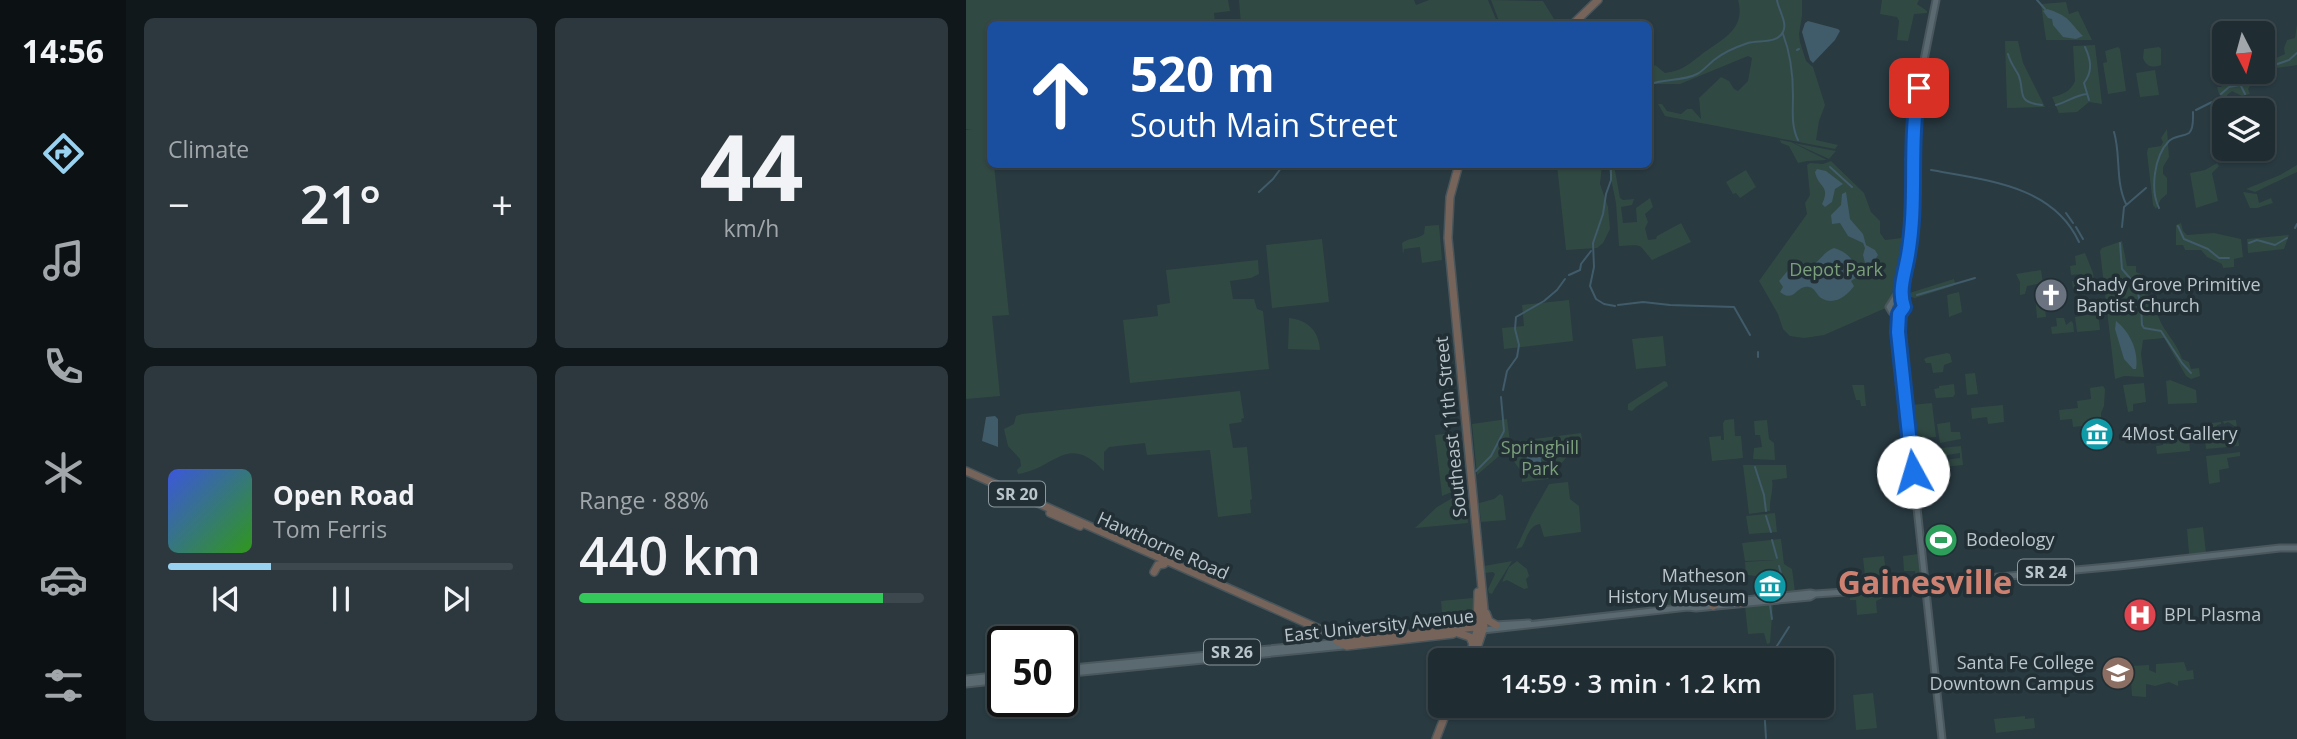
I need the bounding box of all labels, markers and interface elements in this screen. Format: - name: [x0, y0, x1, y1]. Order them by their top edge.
- north arrow: [2212, 21, 2275, 84]
- map controls: [2212, 21, 2275, 161]
- text: 14:56: [22, 29, 104, 72]
- text: 520 m: [1130, 40, 1275, 106]
- icon: ahead: [1015, 49, 1106, 140]
- pin: [1889, 58, 1949, 118]
- icon: arrive: [1900, 69, 1938, 107]
- button: layers: [2212, 98, 2275, 161]
- text: South Main Street: [1130, 103, 1398, 146]
- text: 44: [699, 104, 804, 228]
- icon: directions: [39, 129, 88, 178]
- text: Climate: [168, 133, 249, 165]
- text: 21°: [300, 168, 381, 239]
- text: −: [168, 178, 190, 230]
- text: +: [491, 178, 513, 230]
- text: km/h: [724, 212, 779, 244]
- icon: music: [39, 236, 88, 285]
- park label: Depot Park: [1789, 257, 1883, 281]
- place label: Shady Grove Primitive Baptist Church: [2076, 272, 2261, 317]
- church icon: Shady Grove Primitive Baptist Church: [2032, 276, 2070, 314]
- street label: Southeast 11th Street: [1429, 335, 1471, 519]
- icon: phone: [39, 342, 88, 391]
- museum icon: 4Most Gallery: [2078, 415, 2116, 453]
- place label: 4Most Gallery: [2122, 421, 2239, 445]
- park label: Springhill Park: [1501, 435, 1579, 480]
- position arrow: [1876, 435, 1950, 509]
- icon: climate: [39, 448, 88, 497]
- text: Open Road: [273, 477, 415, 513]
- road number: SR 20: [989, 481, 1045, 506]
- text: Range · 88%: [579, 484, 709, 516]
- street label: Hawthorne Road: [1094, 505, 1233, 585]
- text: Tom Ferris: [273, 513, 387, 545]
- text: 440 km: [579, 519, 761, 590]
- sports icon: Bodeology: [1922, 521, 1960, 559]
- place label: Bodeology: [1966, 527, 2056, 551]
- icon: car: [39, 555, 88, 604]
- road number: SR 24: [2018, 559, 2074, 584]
- district label: Gainesville: [1838, 560, 2012, 603]
- place label: Matheson History Museum: [1608, 563, 1746, 608]
- museum icon: Matheson History Museum: [1751, 567, 1789, 605]
- icon: previous: [207, 580, 245, 618]
- icon: pause: [322, 580, 360, 618]
- icon: next: [437, 580, 475, 618]
- hospital icon: BPL Plasma: [2121, 596, 2159, 634]
- place label: BPL Plasma: [2164, 602, 2261, 626]
- street label: East University Avenue: [1283, 603, 1475, 647]
- speed limit sign: 50: [987, 626, 1078, 717]
- road number: SR 26: [1204, 639, 1260, 664]
- place label: Santa Fe College Downtown Campus: [1930, 650, 2094, 695]
- school or university icon: Santa Fe College Downtown Campus: [2099, 654, 2137, 692]
- icon: filters: [39, 661, 88, 710]
- text: 14:59 · 3 min · 1.2 km: [1500, 665, 1762, 701]

